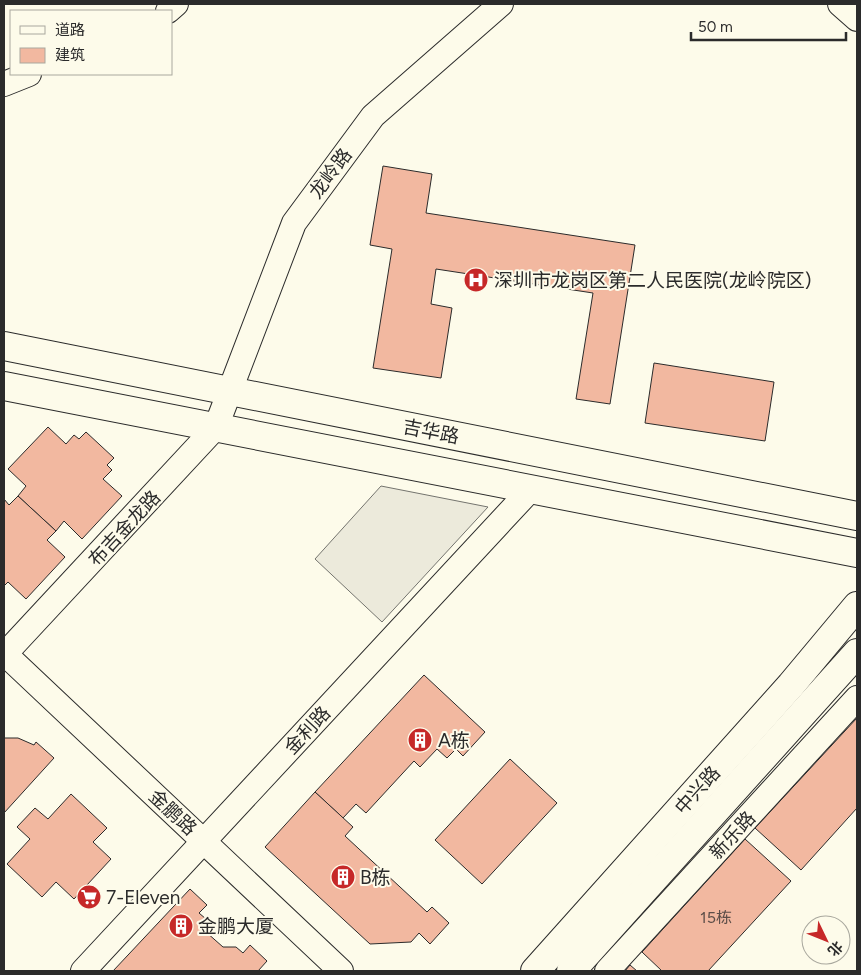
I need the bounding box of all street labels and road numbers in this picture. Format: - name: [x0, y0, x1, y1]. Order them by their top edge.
- street label: 龙岭路: [304, 144, 357, 203]
- street label: 吉华路: [401, 415, 461, 448]
- street label: 布吉金龙路: [84, 486, 165, 571]
- street label: 金利路: [280, 702, 335, 759]
- street label: 中兴路: [670, 761, 725, 819]
- street label: 金鹏路: [144, 785, 201, 840]
- street label: 新乐路: [705, 807, 760, 864]

